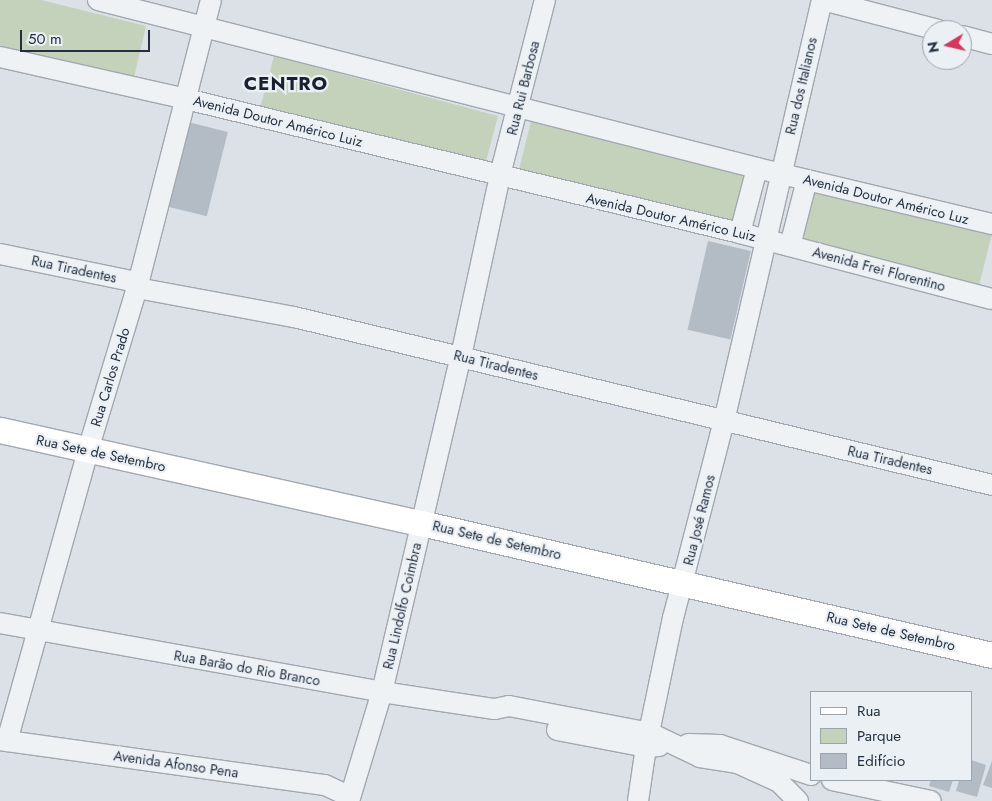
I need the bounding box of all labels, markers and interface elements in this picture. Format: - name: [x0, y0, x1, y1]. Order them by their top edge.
- scale bar: [22, 20, 152, 52]
- north arrow: [922, 20, 972, 70]
- text: 50 m: [28, 28, 62, 50]
- street label: Rua dos Italianos: [782, 36, 820, 136]
- street label: Rua Rui Barbosa: [503, 39, 543, 137]
- text: N: [922, 40, 944, 54]
- district label: CENTRO: [243, 73, 329, 95]
- street label: Avenida Doutor Américo Luiz: [192, 92, 364, 150]
- street label: Avenida Doutor Américo Luz: [801, 170, 971, 228]
- street label: Avenida Doutor Américo Luiz: [584, 189, 758, 245]
- street label: Avenida Frei Florentino: [811, 243, 947, 295]
- street label: Rua Tiradentes: [30, 252, 118, 286]
- street label: Rua Carlos Prado: [87, 326, 133, 428]
- street label: Rua Tiradentes: [452, 346, 540, 384]
- street label: Rua Sete de Setembro: [35, 431, 167, 475]
- street label: Rua Tiradentes: [846, 442, 934, 478]
- street label: Rua José Ramos: [680, 473, 718, 567]
- street label: Rua Sete de Setembro: [431, 517, 563, 563]
- street label: Rua Lindolfo Coimbra: [379, 541, 425, 671]
- street label: Rua Sete de Setembro: [825, 608, 957, 654]
- street label: Rua Barão do Rio Branco: [173, 647, 321, 689]
- legend: [810, 691, 972, 781]
- text: Rua: [857, 700, 881, 722]
- text: Parque: [857, 725, 901, 747]
- street label: Avenida Afonso Pena: [113, 747, 239, 781]
- text: Edifício: [857, 750, 905, 772]

